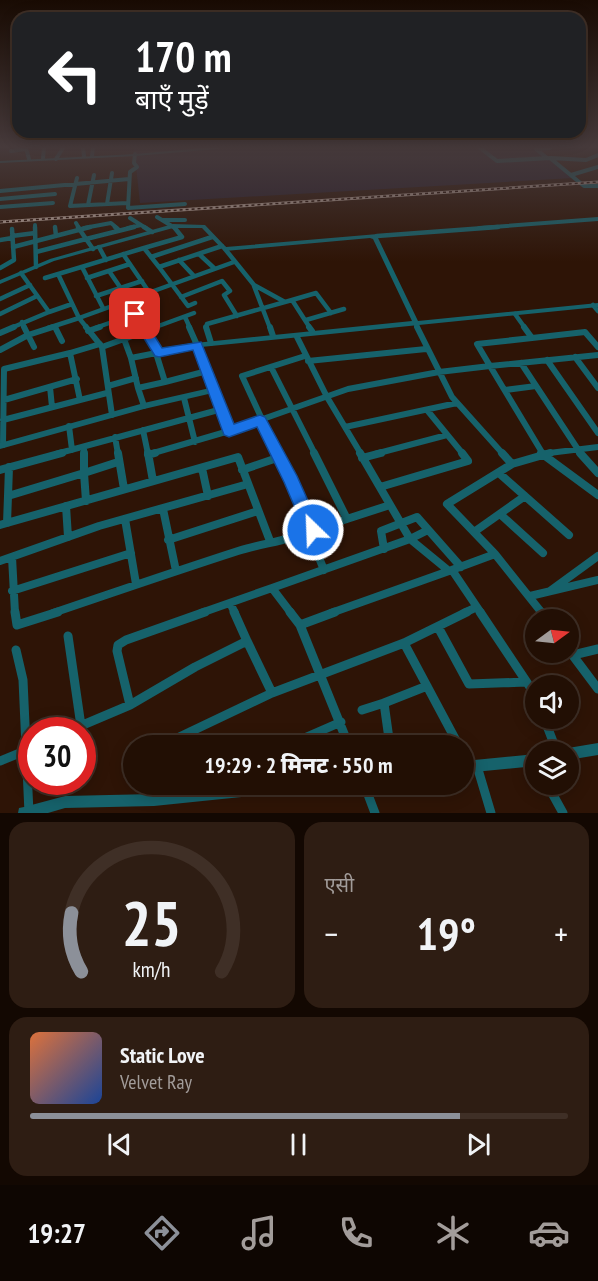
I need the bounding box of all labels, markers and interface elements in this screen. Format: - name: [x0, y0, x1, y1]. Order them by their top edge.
- text: 170 m: [135, 29, 232, 84]
- icon: left: [36, 36, 114, 114]
- text: बाएँ मुड़ें: [135, 82, 209, 116]
- pin: [109, 288, 160, 339]
- icon: arrive: [118, 297, 151, 330]
- position arrow: [281, 498, 345, 562]
- north arrow: [525, 609, 579, 663]
- map controls: [525, 609, 579, 795]
- button: sound: [525, 675, 579, 729]
- speed limit sign: 30: [18, 717, 96, 795]
- button: layers: [525, 741, 579, 795]
- text: 19:29 · 2 मिनट · 550 m: [205, 751, 393, 779]
- text: एसी: [325, 872, 354, 898]
- text: 25: [122, 882, 182, 963]
- text: 19°: [417, 904, 476, 962]
- text: −: [325, 912, 338, 955]
- text: +: [554, 912, 568, 955]
- text: km/h: [133, 955, 171, 983]
- text: Static Love: [120, 1041, 205, 1069]
- text: Velvet Ray: [120, 1069, 192, 1095]
- icon: previous: [103, 1128, 136, 1161]
- icon: pause: [282, 1128, 315, 1161]
- icon: next: [462, 1128, 495, 1161]
- icon: directions: [141, 1212, 183, 1254]
- icon: music: [238, 1212, 280, 1254]
- icon: phone: [335, 1212, 377, 1254]
- icon: climate: [432, 1212, 474, 1254]
- icon: car: [528, 1212, 570, 1254]
- text: 19:27: [27, 1216, 86, 1250]

